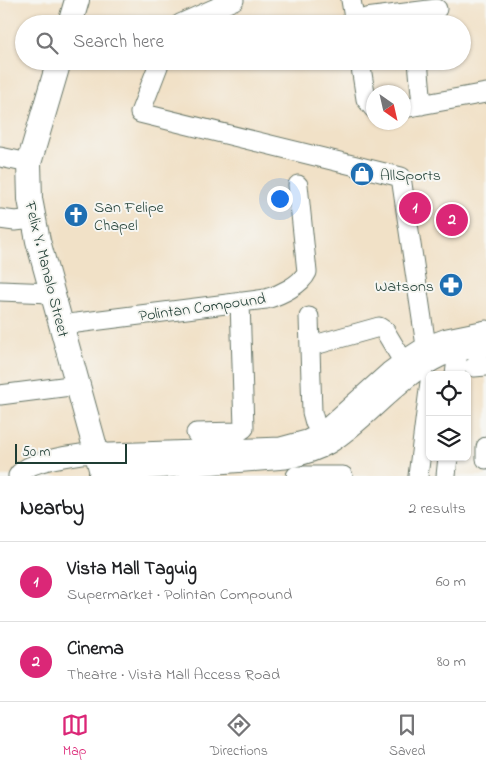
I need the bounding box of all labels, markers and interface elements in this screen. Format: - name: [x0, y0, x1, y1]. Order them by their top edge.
- search box: [15, 15, 471, 70]
- icon: search: [33, 29, 61, 57]
- text: Search here: [73, 29, 164, 56]
- north arrow: [366, 85, 411, 130]
- shop icon: AllSports: [349, 161, 375, 187]
- place label: AllSports: [380, 164, 441, 188]
- your location: [267, 186, 293, 212]
- pin: 1: [399, 189, 431, 227]
- place label: San Felipe Chapel: [94, 196, 165, 238]
- street label: Felix Y. Manalo Street: [17, 198, 75, 340]
- pin: 2: [436, 201, 468, 239]
- church icon: San Felipe Chapel: [63, 202, 89, 228]
- pharmacy icon: Watsons: [438, 272, 464, 298]
- place label: Watsons: [375, 275, 434, 299]
- street label: Polintan Compound: [137, 287, 267, 329]
- map controls: [426, 371, 471, 461]
- button: locate: [426, 371, 471, 416]
- button: layers: [426, 416, 471, 461]
- scale bar: [15, 441, 128, 464]
- text: 50 m: [22, 442, 50, 463]
- text: Nearby: [20, 494, 84, 524]
- text: 2 results: [408, 497, 466, 521]
- text: Vista Mall Taguig: [67, 556, 197, 583]
- text: 1: [33, 570, 39, 594]
- text: 60 m: [436, 570, 466, 594]
- text: Supermarket · Polintan Compound: [67, 583, 292, 607]
- text: Cinema: [67, 636, 124, 663]
- text: 2: [32, 650, 40, 674]
- text: 80 m: [437, 650, 466, 674]
- text: Theatre · Vista Mall Access Road: [67, 663, 280, 687]
- tab: Map: [61, 711, 89, 762]
- tab: Directions: [210, 711, 268, 762]
- tab: Saved: [389, 711, 425, 762]

